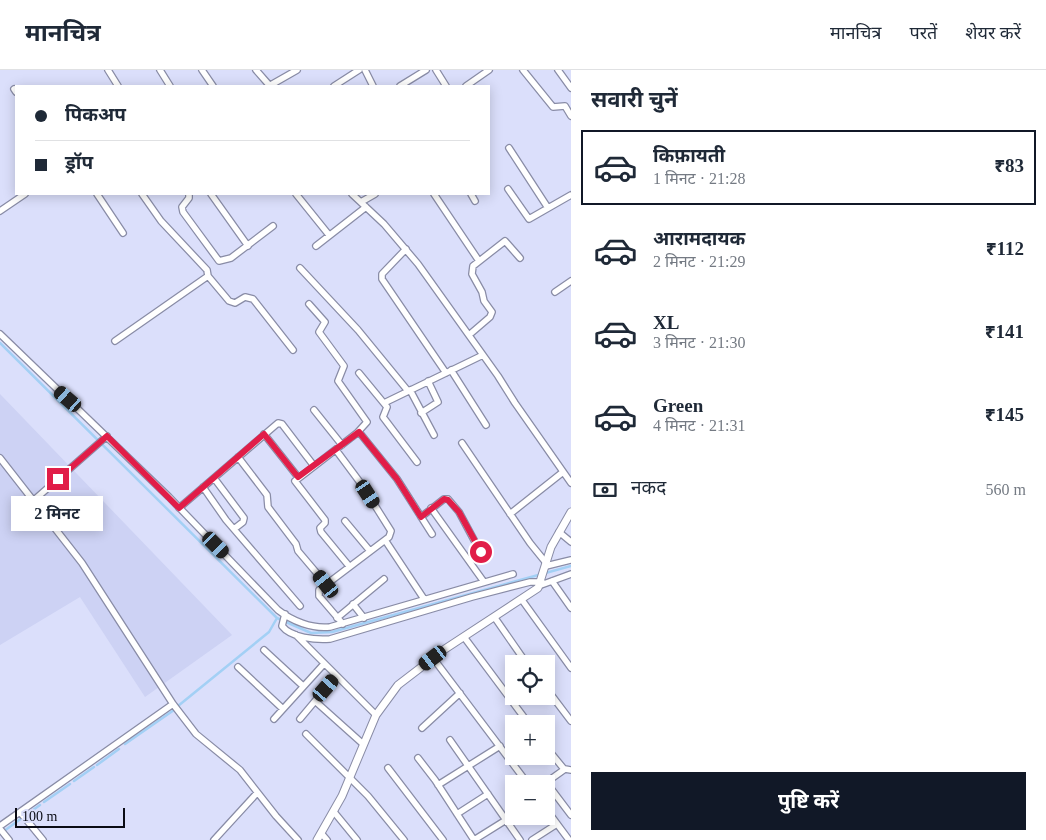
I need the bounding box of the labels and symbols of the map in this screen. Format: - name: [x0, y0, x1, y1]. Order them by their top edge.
- car: [51, 383, 84, 415]
- route end: [47, 468, 69, 490]
- car: [353, 477, 382, 511]
- callout: 2 मिनट: [12, 496, 104, 532]
- car: [200, 529, 231, 561]
- route start: [470, 541, 492, 563]
- car: [310, 568, 341, 600]
- car: [416, 643, 449, 673]
- car: [310, 672, 341, 704]
- scale bar: [15, 805, 125, 828]

